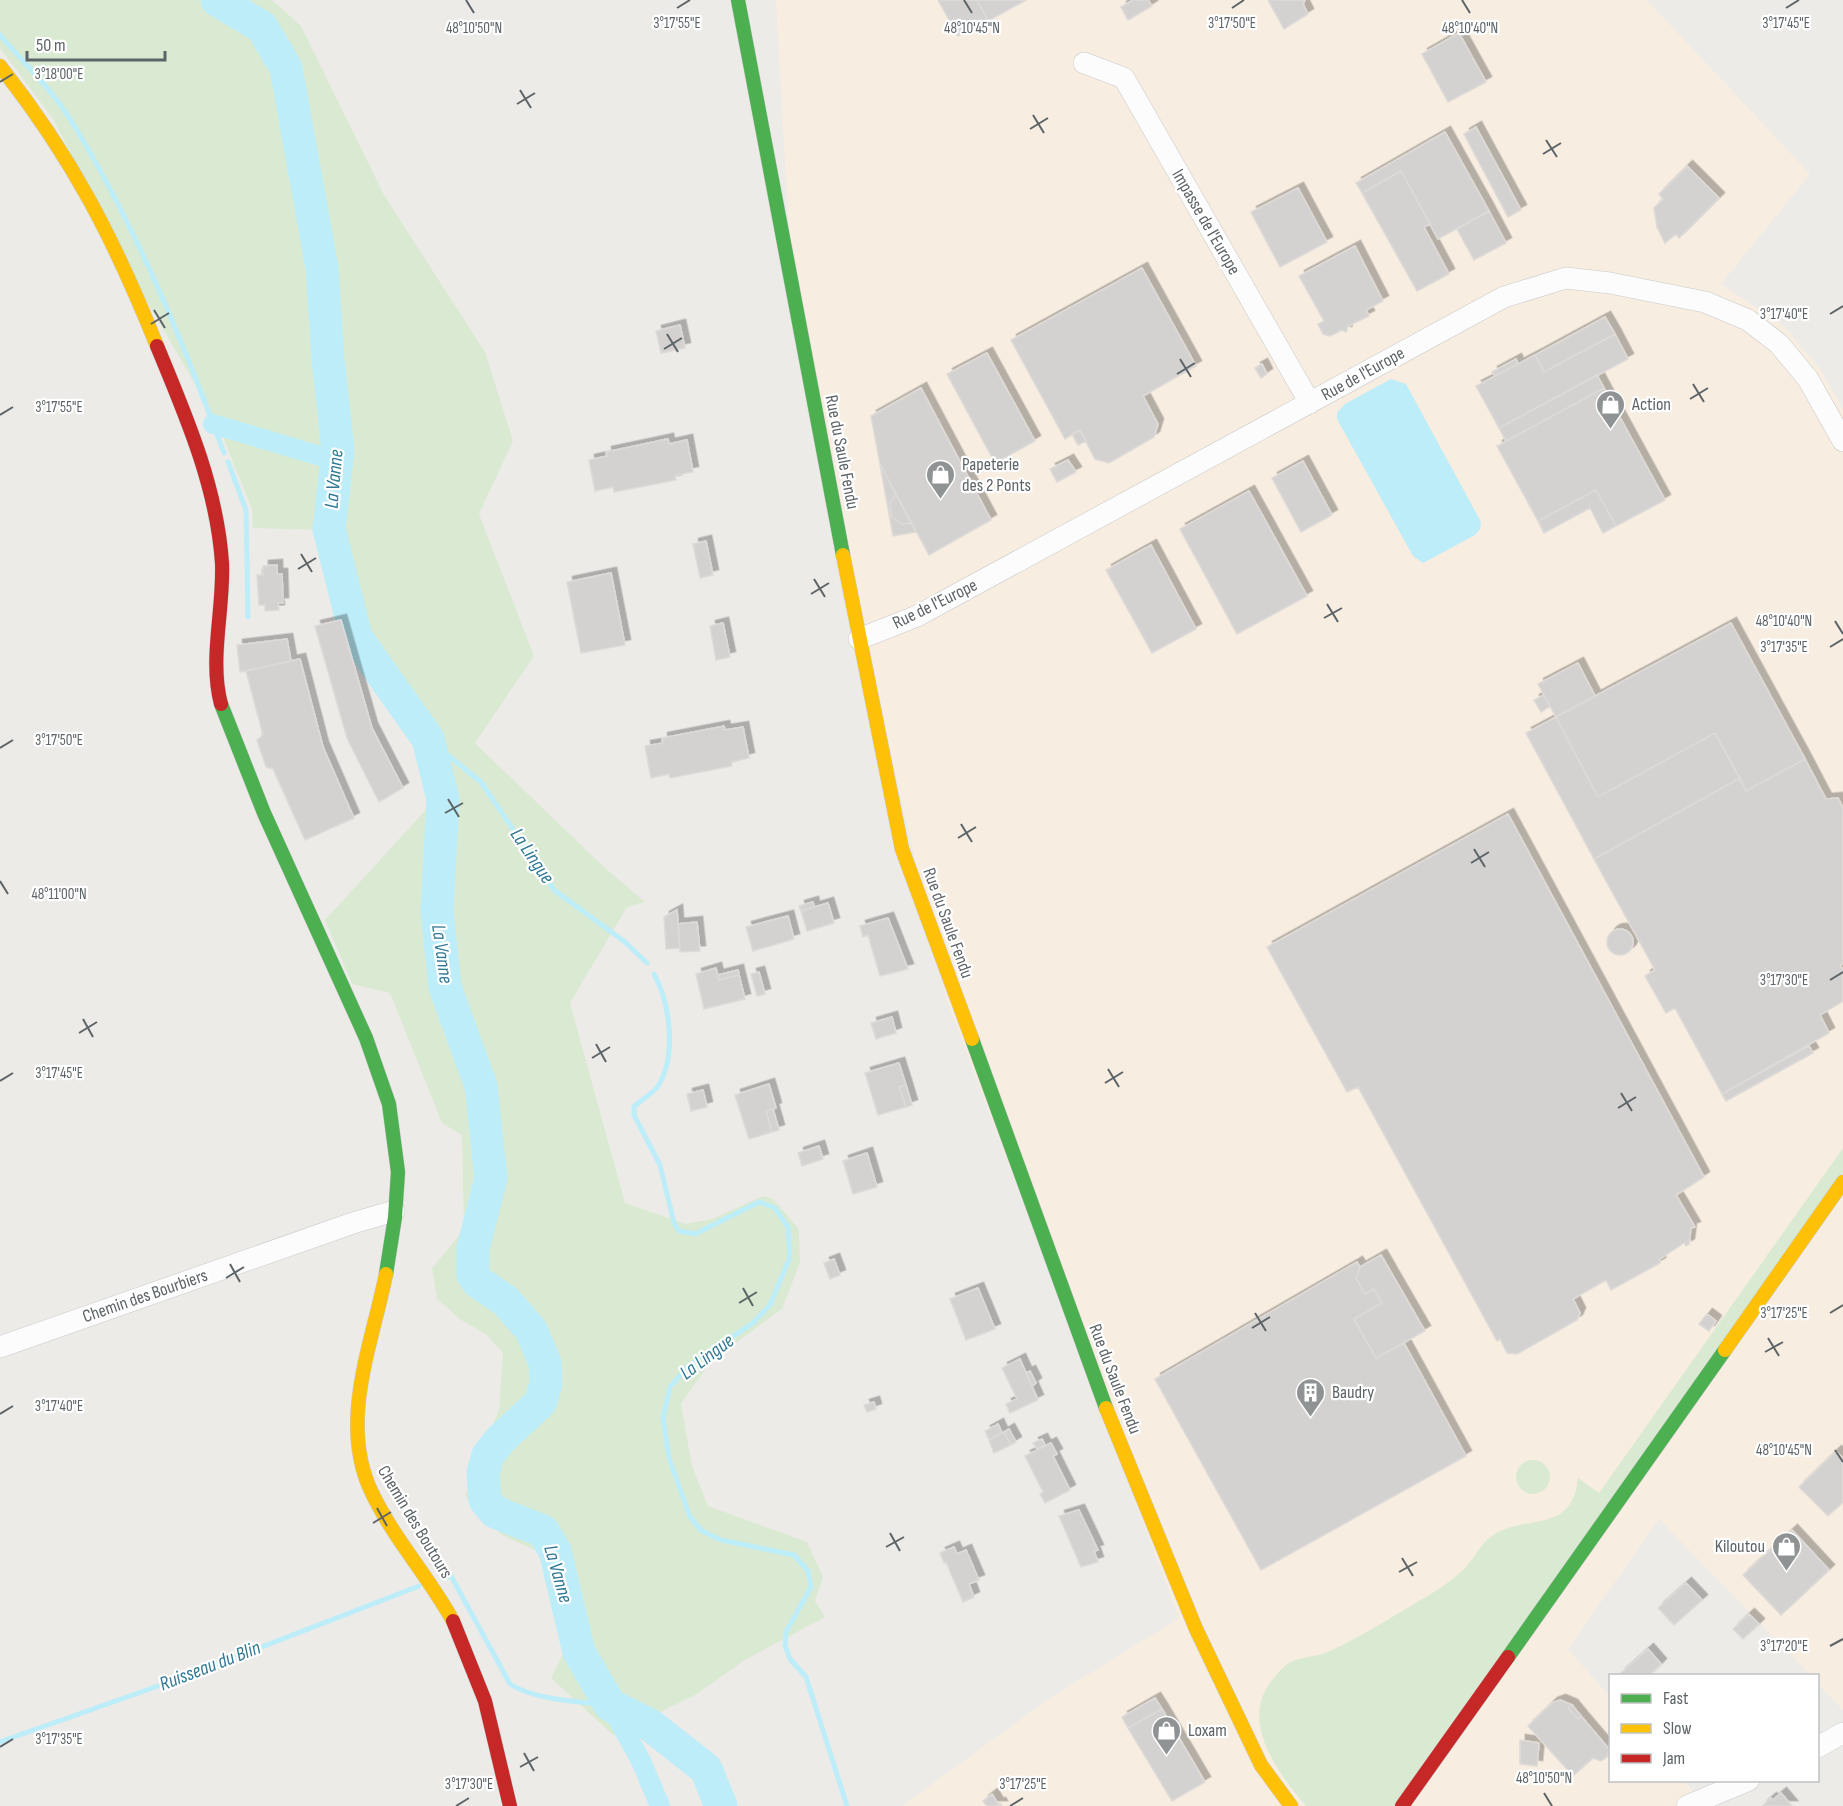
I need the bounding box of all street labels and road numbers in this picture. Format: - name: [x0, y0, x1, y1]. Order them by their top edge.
- street label: Impasse de l'Europe: [1167, 166, 1245, 278]
- street label: Rue de l'Europe: [1318, 343, 1408, 405]
- street label: Rue du Saule Fendu: [821, 393, 863, 511]
- street label: Rue de l'Europe: [889, 574, 981, 634]
- street label: Rue du Saule Fendu: [918, 865, 978, 981]
- street label: Chemin des Bourbiers: [80, 1265, 210, 1327]
- street label: Rue du Saule Fendu: [1084, 1321, 1146, 1437]
- street label: Chemin des Boutours: [373, 1462, 457, 1582]

